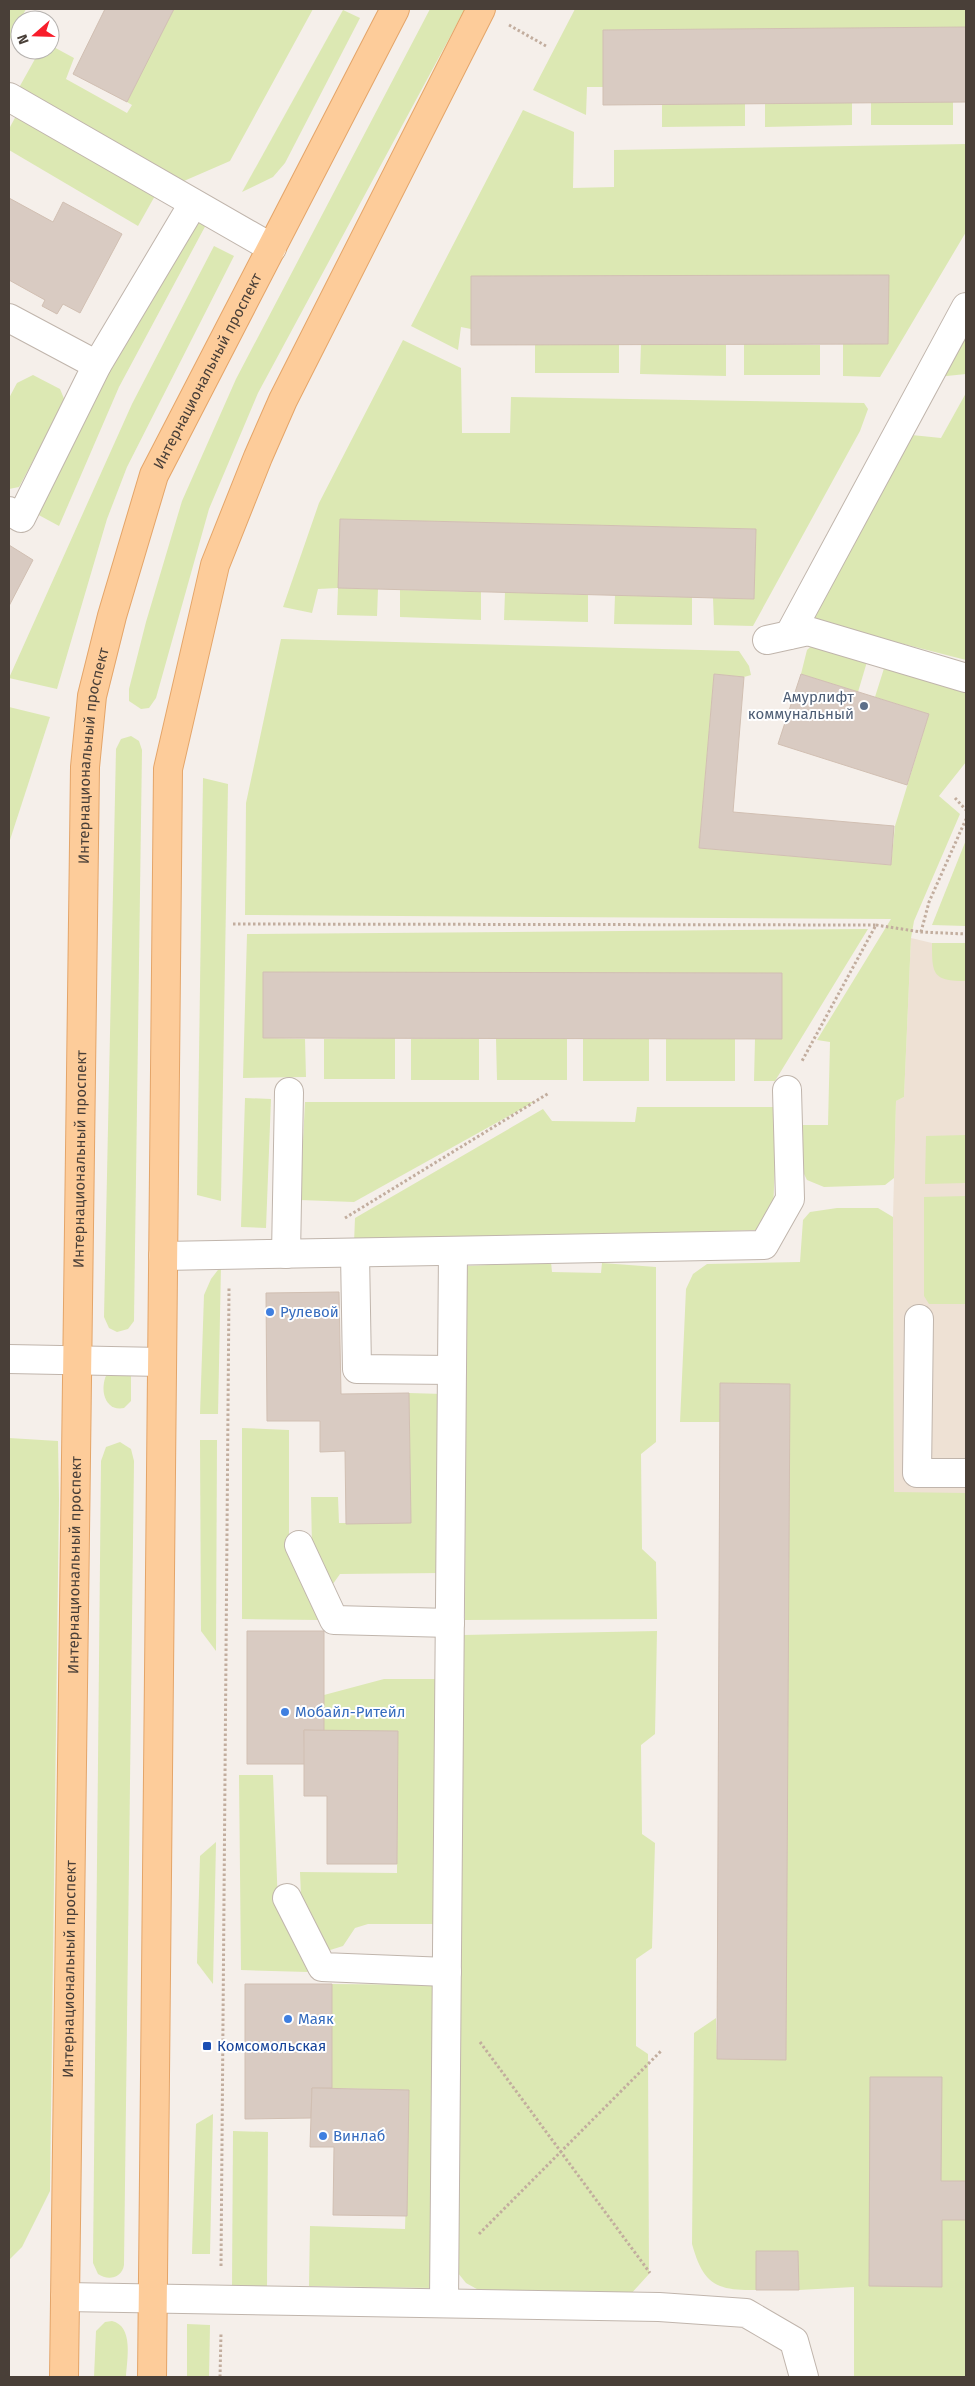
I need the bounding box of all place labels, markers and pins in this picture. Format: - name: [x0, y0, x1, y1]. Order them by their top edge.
- place label: Амурлифт коммунальный: [748, 688, 854, 723]
- marker: Амурлифт коммунальный: [858, 700, 870, 712]
- place label: Рулевой: [280, 1303, 339, 1321]
- marker: Рулевой: [264, 1306, 276, 1318]
- place label: Мобайл-Ритейл: [295, 1703, 405, 1721]
- marker: Мобайл-Ритейл: [279, 1706, 291, 1718]
- place label: Маяк: [298, 2010, 334, 2028]
- marker: Маяк: [282, 2013, 294, 2025]
- place label: Комсомольская: [217, 2037, 326, 2055]
- marker: Комсомольская: [201, 2040, 213, 2052]
- place label: Винлаб: [333, 2127, 386, 2145]
- marker: Винлаб: [317, 2130, 329, 2142]

